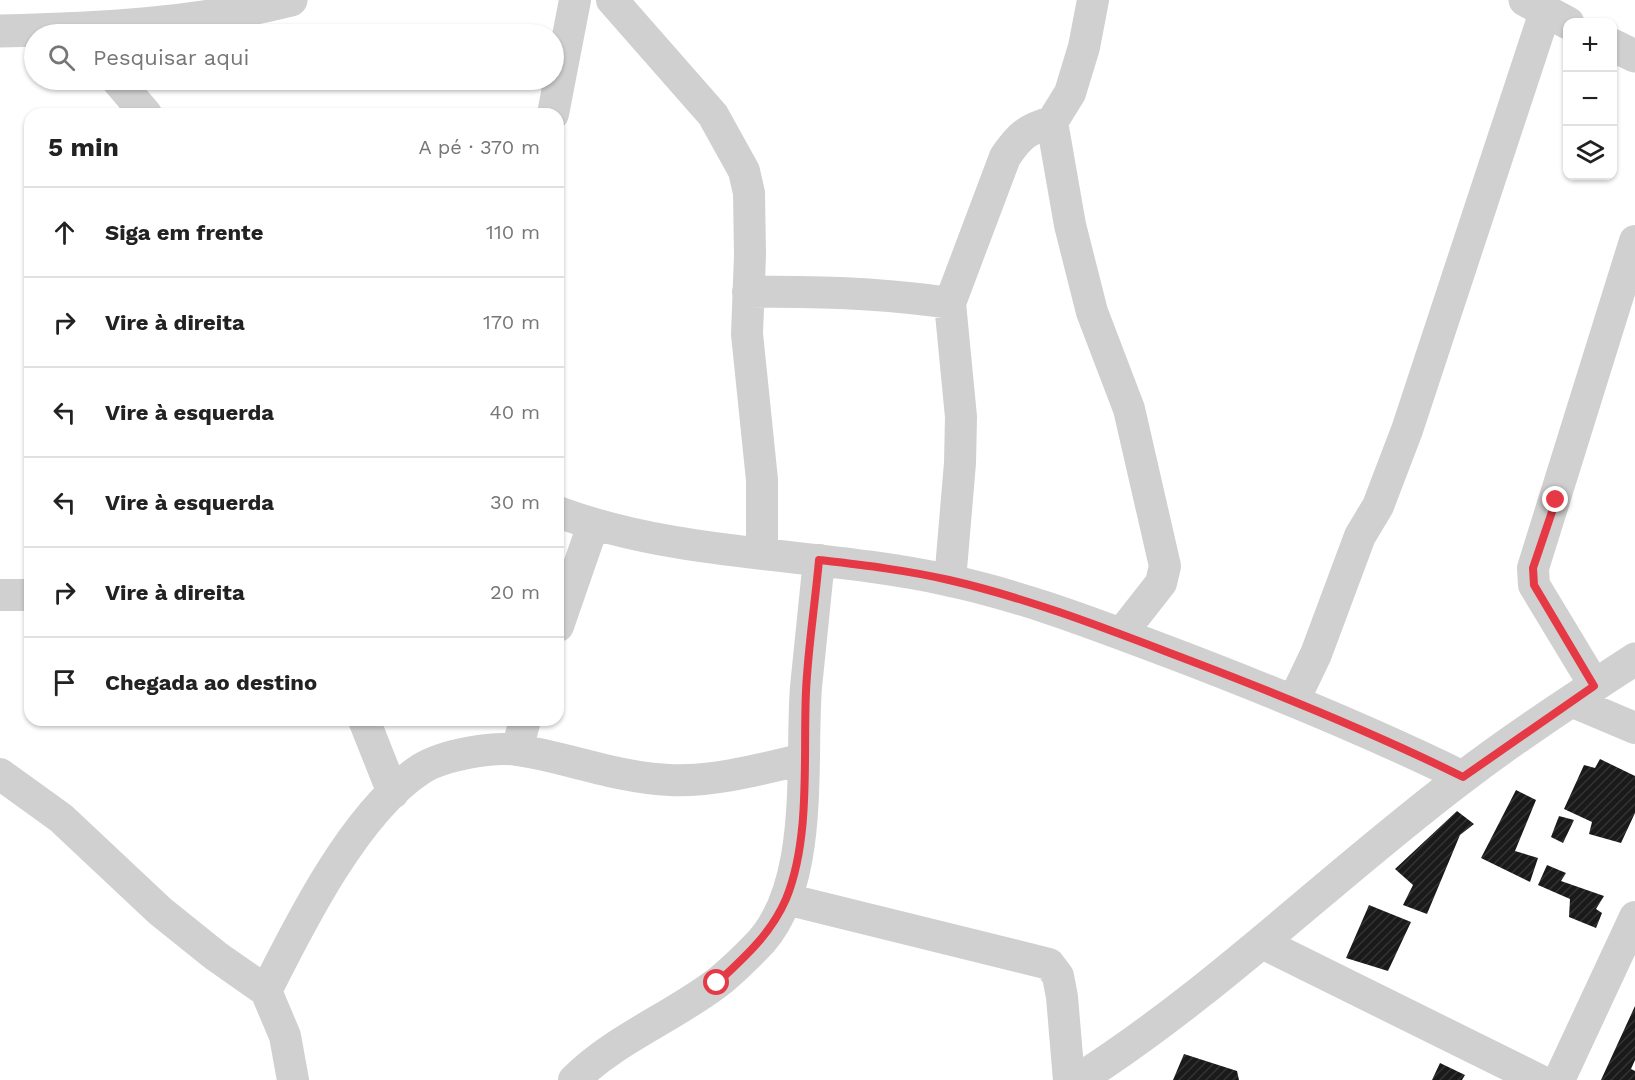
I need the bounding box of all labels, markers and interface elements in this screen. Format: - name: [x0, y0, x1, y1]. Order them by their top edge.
- map controls: [1563, 18, 1617, 180]
- button: +: [1563, 18, 1617, 72]
- search box: [24, 24, 564, 90]
- icon: search: [45, 41, 78, 74]
- text: Pesquisar aqui: [93, 45, 249, 70]
- button: −: [1563, 72, 1617, 126]
- button: layers: [1563, 126, 1617, 180]
- text: 5 min: [48, 132, 119, 162]
- text: A pé · 370 m: [419, 135, 540, 159]
- icon: ahead: [48, 216, 81, 249]
- text: Siga em frente: [105, 220, 263, 245]
- text: 110 m: [486, 220, 540, 244]
- icon: right: [48, 306, 81, 339]
- text: Vire à direita: [105, 310, 245, 335]
- text: 170 m: [483, 310, 540, 334]
- icon: left: [48, 396, 81, 429]
- text: Vire à esquerda: [105, 400, 274, 425]
- text: 40 m: [489, 400, 540, 424]
- icon: left: [48, 486, 81, 519]
- route end: [1542, 486, 1568, 512]
- text: Vire à esquerda: [105, 490, 274, 515]
- text: 30 m: [490, 490, 540, 514]
- icon: right: [48, 576, 81, 609]
- text: Vire à direita: [105, 580, 245, 605]
- text: 20 m: [490, 580, 540, 604]
- icon: arrive: [48, 666, 81, 699]
- text: Chegada ao destino: [105, 670, 317, 695]
- route start: [703, 969, 729, 995]

